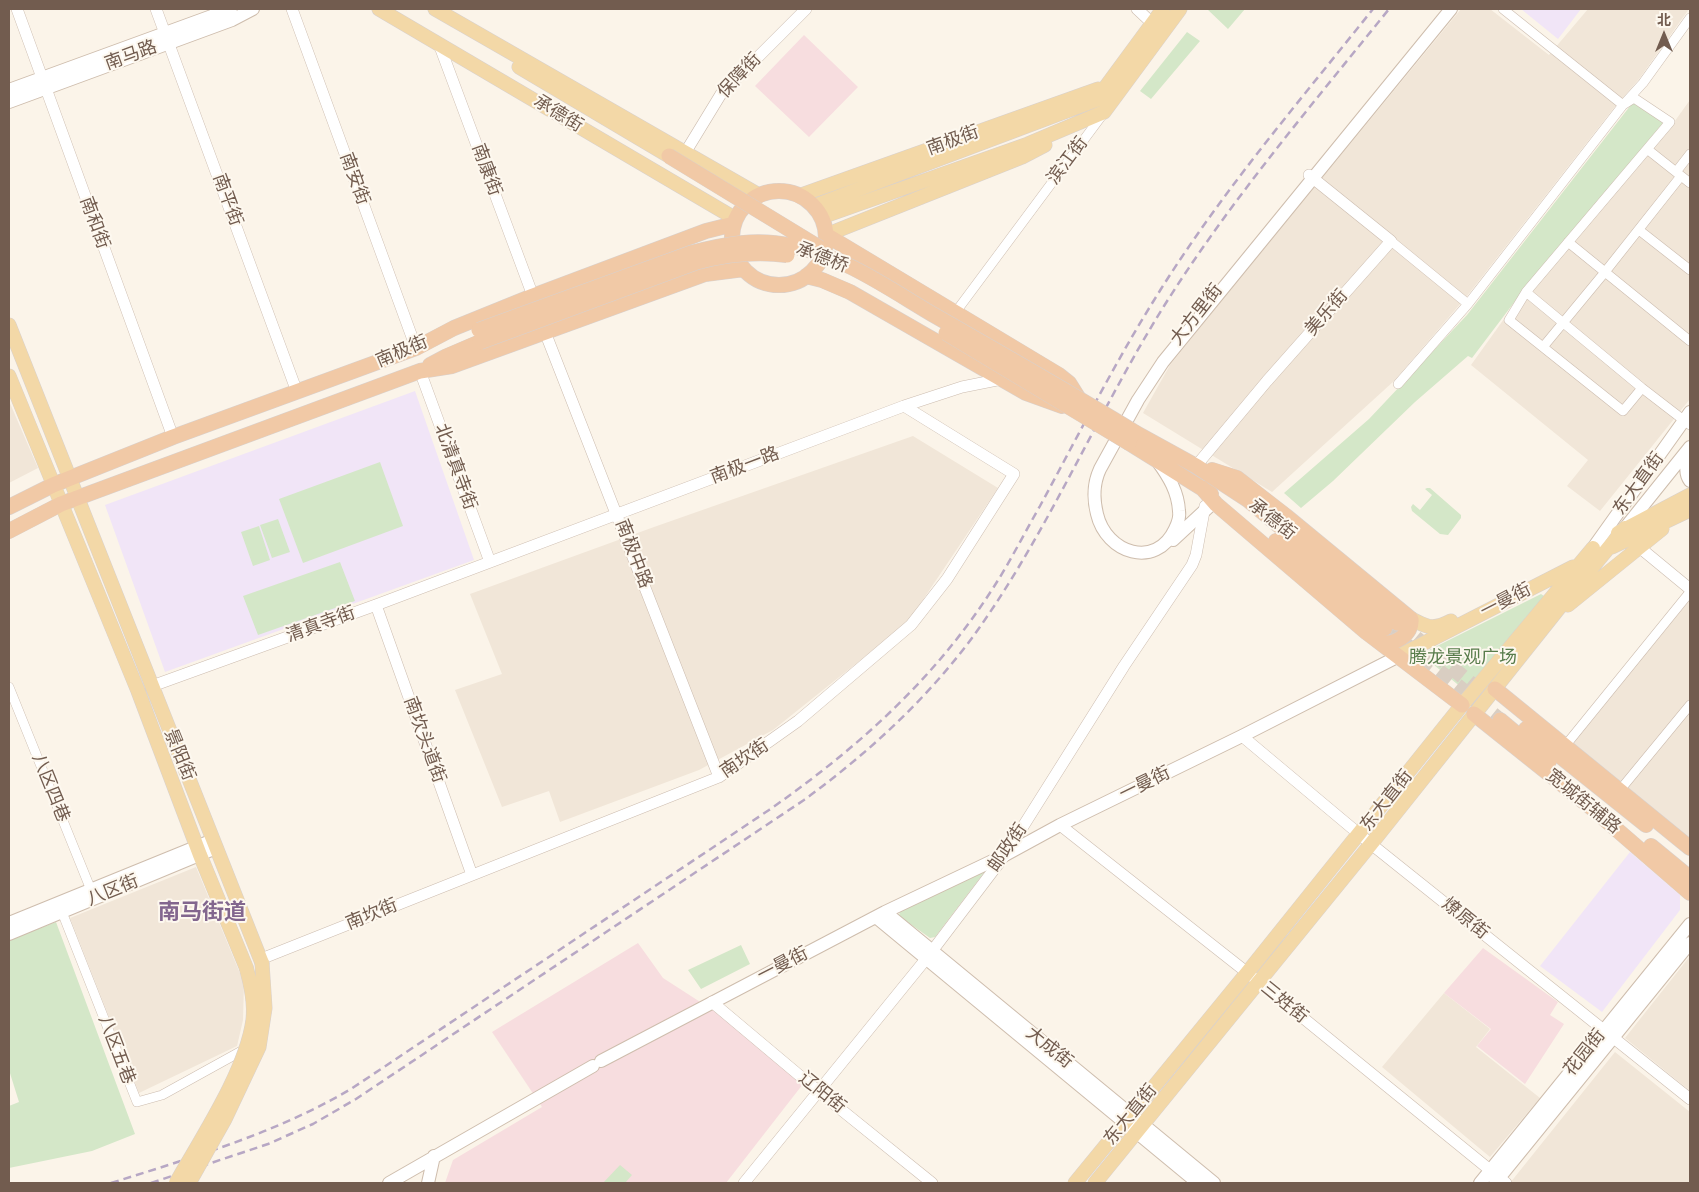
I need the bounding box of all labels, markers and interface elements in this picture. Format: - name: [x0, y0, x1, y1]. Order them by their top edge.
- north arrow: [1639, 10, 1689, 60]
- text: 北: [1657, 11, 1671, 29]
- street label: 南马路: [102, 37, 160, 75]
- street label: 保障街: [714, 49, 766, 103]
- street label: 承德街: [529, 91, 587, 137]
- street label: 南极街: [924, 122, 982, 160]
- street label: 滨江街: [1043, 133, 1093, 189]
- street label: 南康街: [467, 141, 505, 199]
- street label: 南安街: [335, 150, 373, 208]
- street label: 南平街: [208, 171, 246, 229]
- street label: 南和街: [75, 194, 113, 252]
- street label: 承德桥: [793, 238, 851, 278]
- street label: 大方里街: [1166, 280, 1228, 350]
- street label: 美乐街: [1301, 286, 1353, 340]
- street label: 南极街: [373, 332, 431, 372]
- street label: 北清真寺街: [429, 421, 481, 513]
- street label: 南极一路: [708, 443, 782, 489]
- street label: 东大直街: [1609, 449, 1669, 519]
- street label: 承德街: [1244, 495, 1300, 545]
- street label: 南极中路: [610, 517, 656, 591]
- street label: 一曼街: [1477, 579, 1535, 623]
- street label: 清真寺街: [283, 603, 359, 647]
- park label: 腾龙景观广场: [1409, 647, 1517, 669]
- street label: 南坎头道街: [398, 694, 450, 786]
- street label: 景阳街: [159, 726, 199, 784]
- street label: 南坎街: [717, 735, 773, 783]
- street label: 八区四巷: [27, 751, 73, 825]
- street label: 一曼街: [1116, 762, 1174, 806]
- street label: 宽城街辅路: [1541, 765, 1625, 839]
- street label: 东大直街: [1356, 766, 1418, 836]
- street label: 邮政街: [984, 820, 1032, 876]
- street label: 八区街: [84, 871, 142, 911]
- street label: 燎原街: [1437, 894, 1493, 944]
- street label: 南坎街: [343, 895, 401, 935]
- district label: 南马街道: [158, 900, 246, 926]
- street label: 一曼街: [754, 943, 812, 987]
- street label: 三姓街: [1256, 978, 1312, 1028]
- street label: 八区五巷: [93, 1013, 139, 1087]
- street label: 大成街: [1021, 1023, 1077, 1073]
- street label: 花园街: [1560, 1025, 1610, 1081]
- street label: 辽阳街: [794, 1068, 850, 1118]
- street label: 东大直街: [1100, 1080, 1162, 1150]

